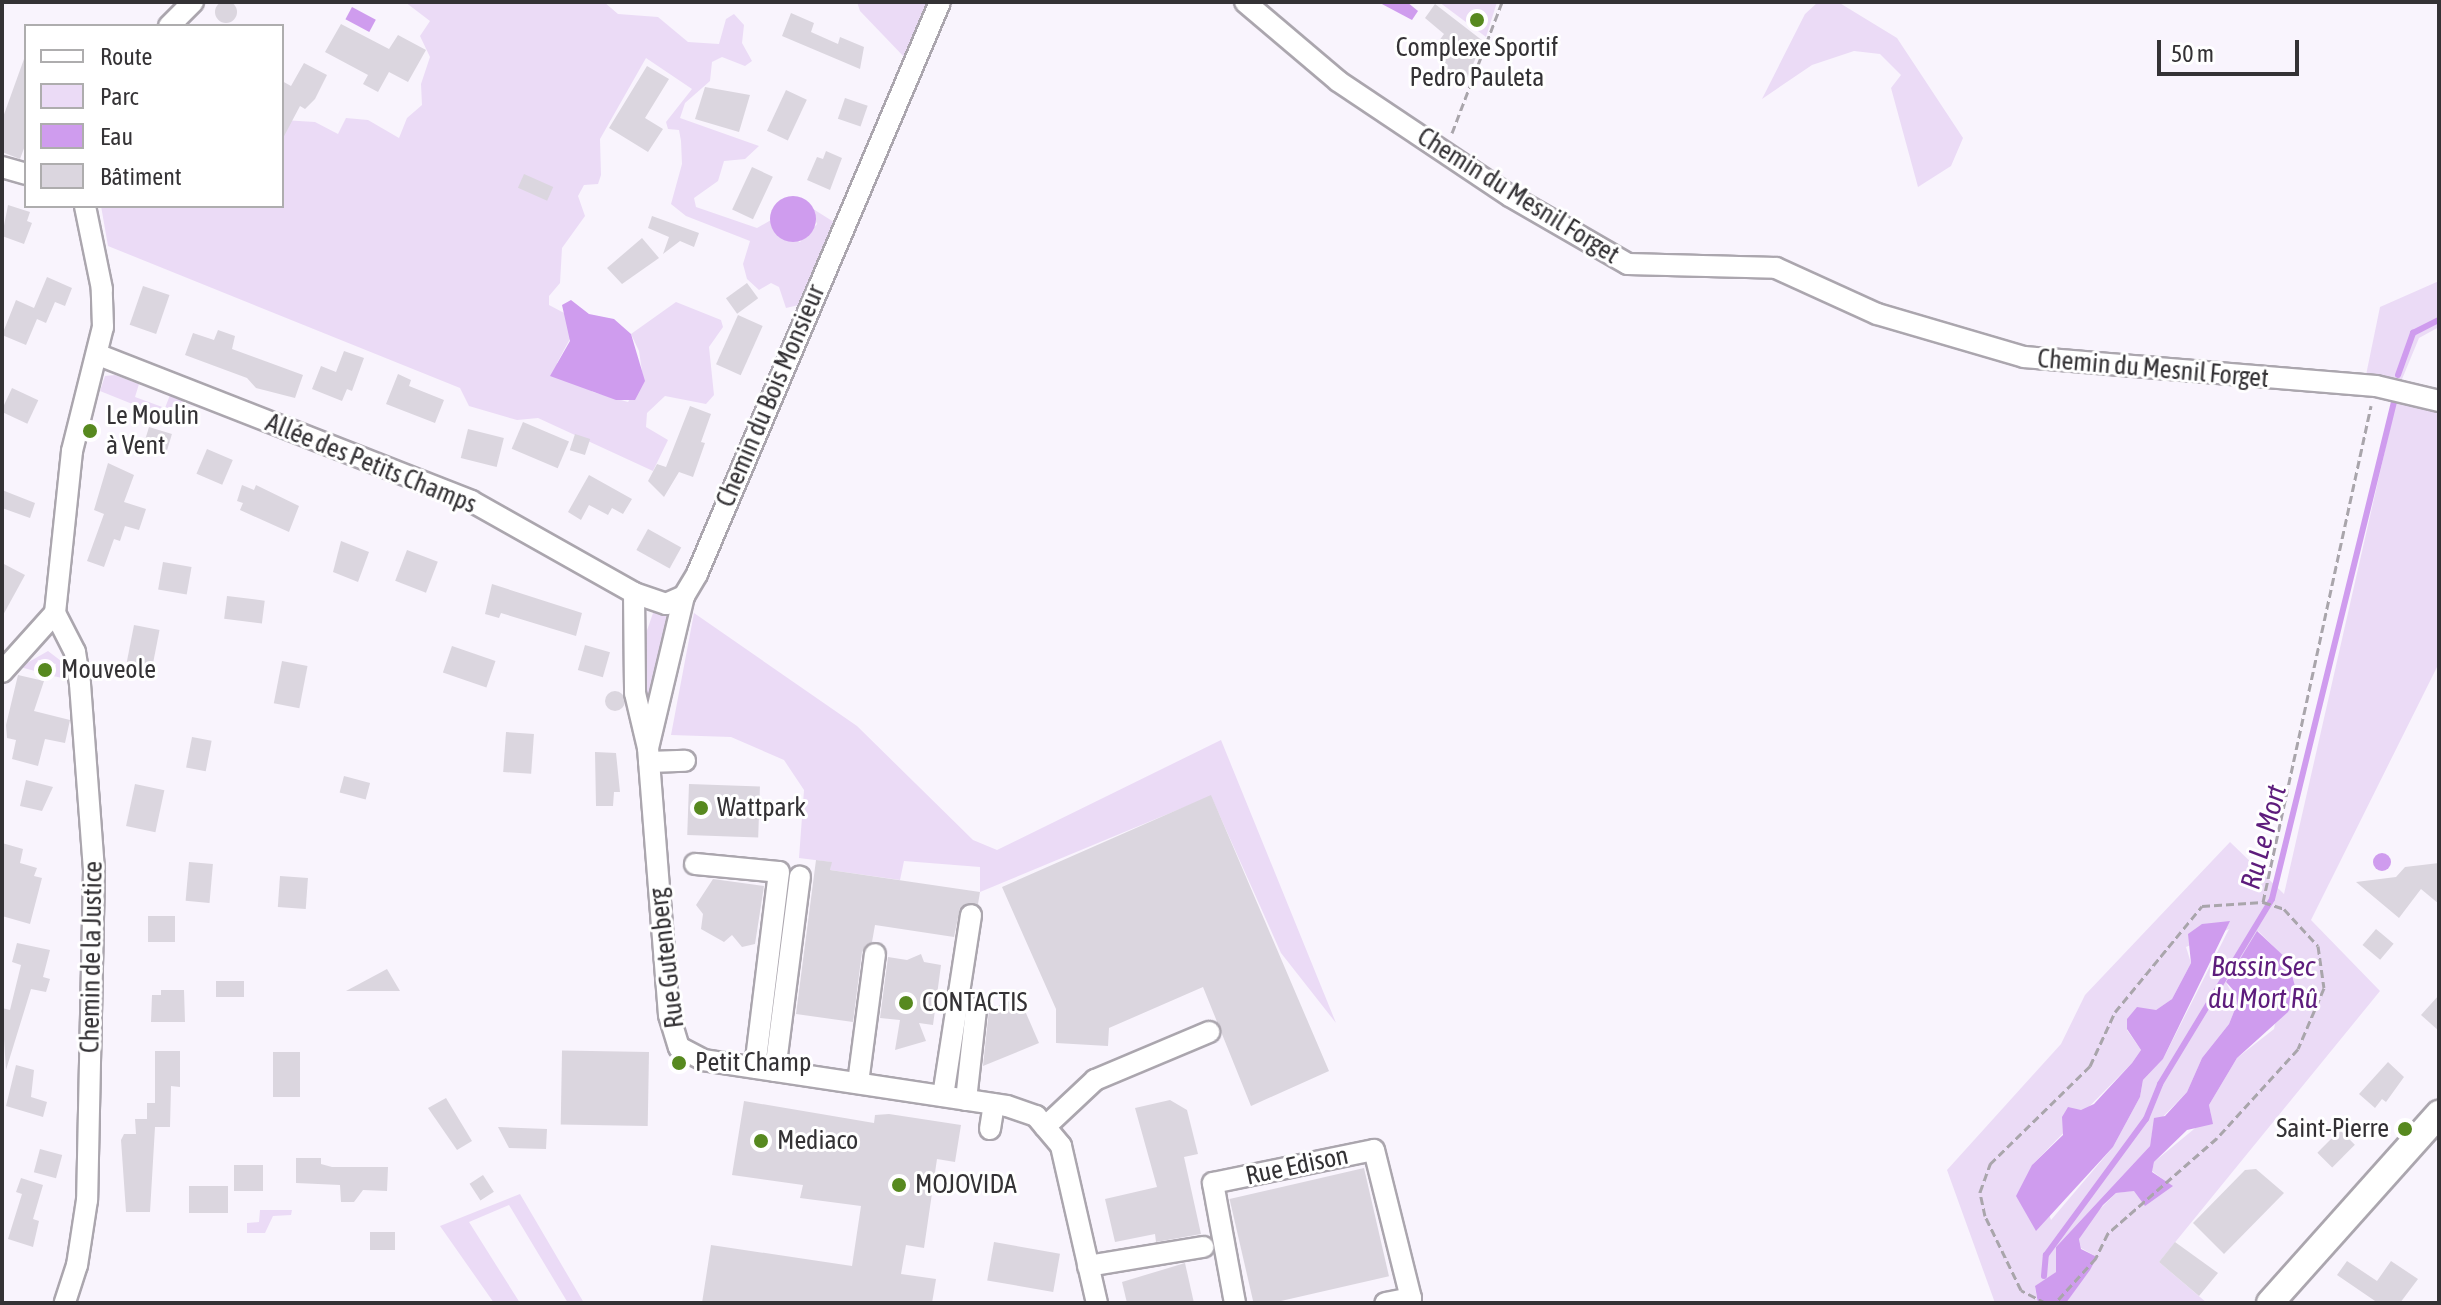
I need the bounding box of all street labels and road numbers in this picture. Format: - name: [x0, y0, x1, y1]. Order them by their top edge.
- street label: Chemin du Mesnil Forget: [1411, 121, 1625, 271]
- street label: Chemin du Bois Monsieur: [710, 280, 832, 512]
- street label: Chemin du Mesnil Forget: [2036, 343, 2270, 395]
- street label: Allée des Petits Champs: [261, 407, 481, 521]
- street label: Chemin de la Justice: [75, 861, 109, 1053]
- street label: Rue Gutenberg: [643, 886, 691, 1030]
- street label: Rue Edison: [1243, 1140, 1351, 1192]

